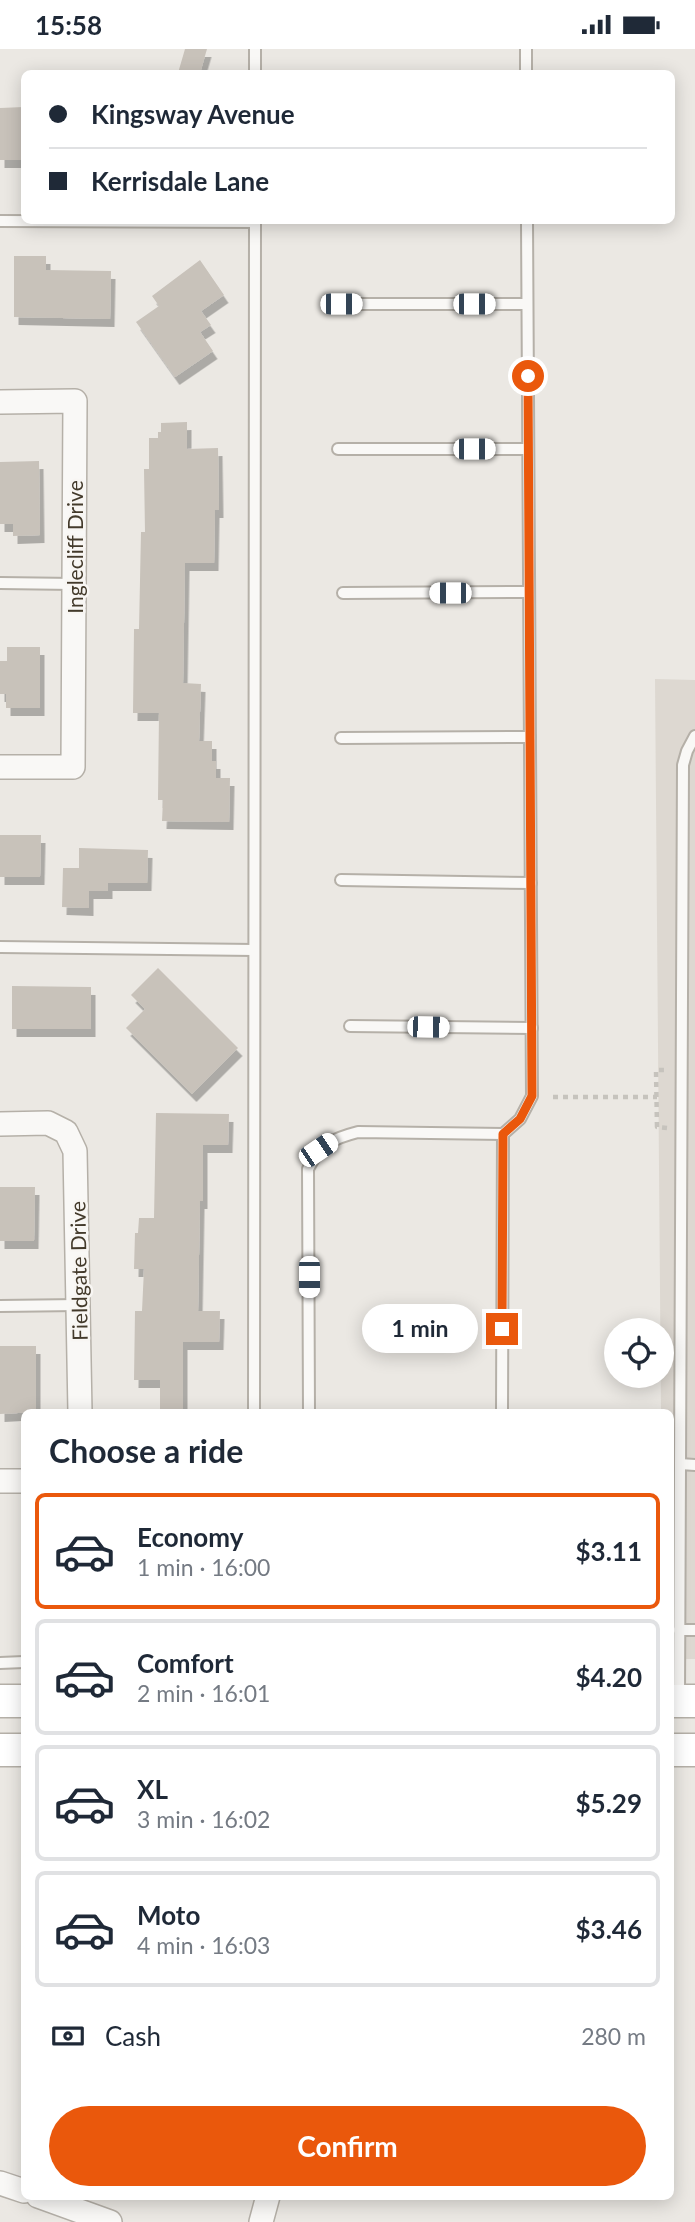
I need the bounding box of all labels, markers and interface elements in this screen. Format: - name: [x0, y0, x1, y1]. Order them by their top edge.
- text: 15:58: [35, 9, 102, 41]
- text: Kingsway Avenue: [91, 98, 295, 130]
- text: Kerrisdale Lane: [91, 165, 269, 197]
- car: [321, 294, 363, 315]
- car: [454, 294, 496, 315]
- route start: [512, 360, 544, 392]
- car: [454, 439, 496, 460]
- street label: Inglecliff Drive: [62, 480, 87, 614]
- car: [430, 583, 472, 604]
- car: [407, 1016, 450, 1038]
- car: [295, 1130, 342, 1170]
- street label: Fieldgate Drive: [64, 1201, 92, 1341]
- car: [299, 1256, 320, 1298]
- callout: 1 min: [362, 1305, 477, 1353]
- route end: [486, 1313, 518, 1345]
- text: 1 min: [391, 1314, 449, 1342]
- map controls: [604, 1318, 674, 1388]
- button: locate: [604, 1318, 674, 1388]
- text: Choose a ride: [49, 1431, 243, 1470]
- icon: car: [53, 1520, 116, 1583]
- text: Economy: [137, 1521, 243, 1553]
- text: $3.11: [576, 1535, 642, 1567]
- text: 1 min · 16:00: [137, 1553, 270, 1581]
- icon: car: [53, 1646, 116, 1709]
- text: Comfort: [137, 1647, 234, 1679]
- text: $4.20: [576, 1661, 642, 1693]
- text: 2 min · 16:01: [137, 1679, 270, 1707]
- icon: car: [53, 1772, 116, 1835]
- text: XL: [137, 1773, 168, 1805]
- text: $5.29: [576, 1787, 642, 1819]
- text: 3 min · 16:02: [137, 1805, 270, 1833]
- icon: car: [53, 1898, 116, 1961]
- text: Moto: [137, 1899, 200, 1931]
- text: $3.46: [576, 1913, 642, 1945]
- text: 4 min · 16:03: [137, 1931, 270, 1959]
- icon: cash: [49, 2017, 87, 2055]
- text: Cash: [105, 2020, 161, 2052]
- text: 280 m: [581, 2022, 646, 2050]
- button: Confirm: [49, 2106, 646, 2186]

